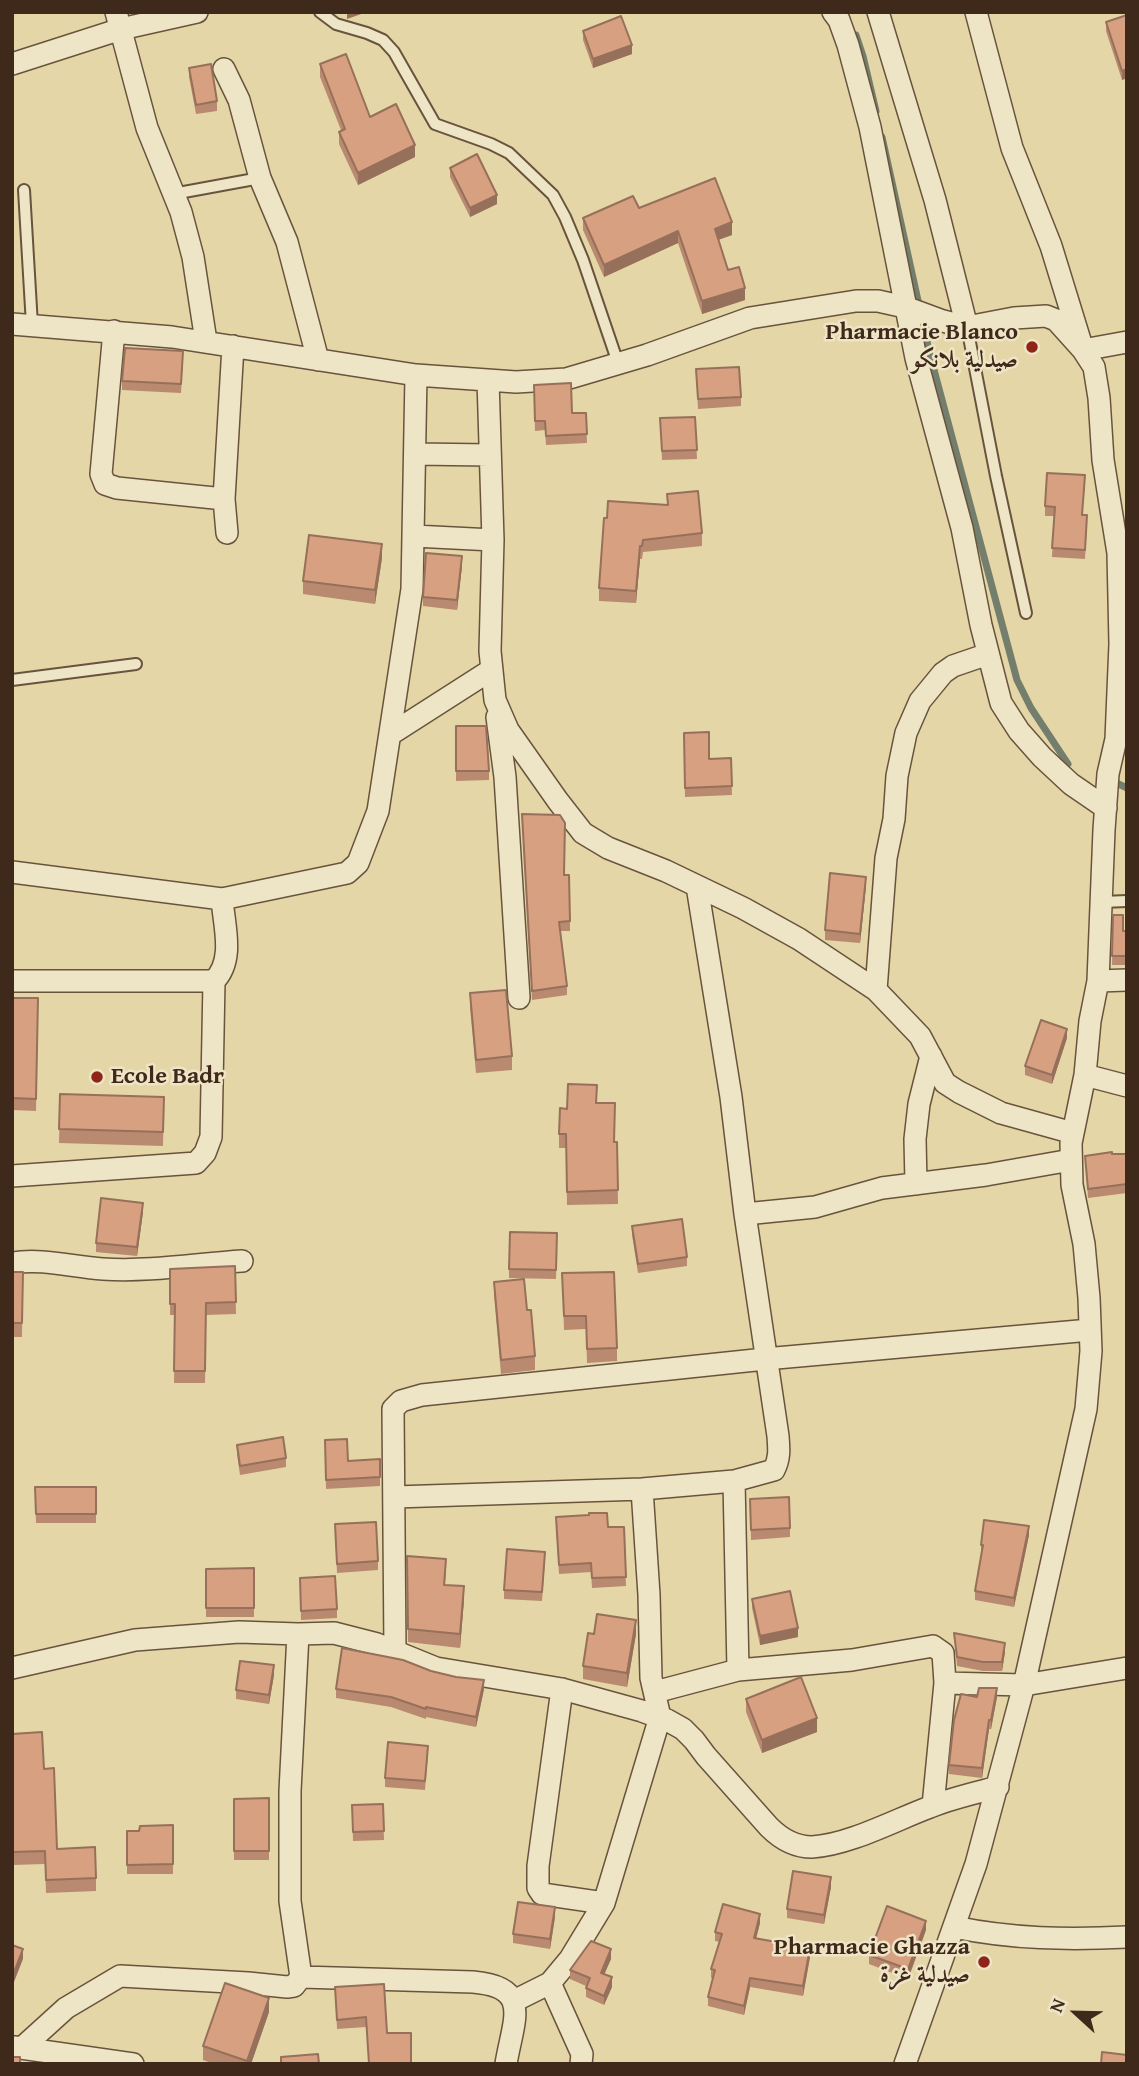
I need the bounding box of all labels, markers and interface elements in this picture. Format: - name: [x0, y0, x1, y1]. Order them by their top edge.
- place label: Pharmacie Blanco صيدلية بلانكو: [825, 319, 1018, 375]
- marker: Pharmacie Blanco صيدلية بلانكو: [1024, 339, 1040, 355]
- place label: Ecole Badr: [111, 1063, 224, 1091]
- marker: Ecole Badr: [89, 1069, 105, 1085]
- place label: Pharmacie Ghazza صيدلية غزة: [774, 1934, 970, 1990]
- marker: Pharmacie Ghazza صيدلية غزة: [976, 1954, 992, 1970]
- north arrow: [1041, 1978, 1111, 2048]
- text: N: [1041, 1994, 1072, 2016]

